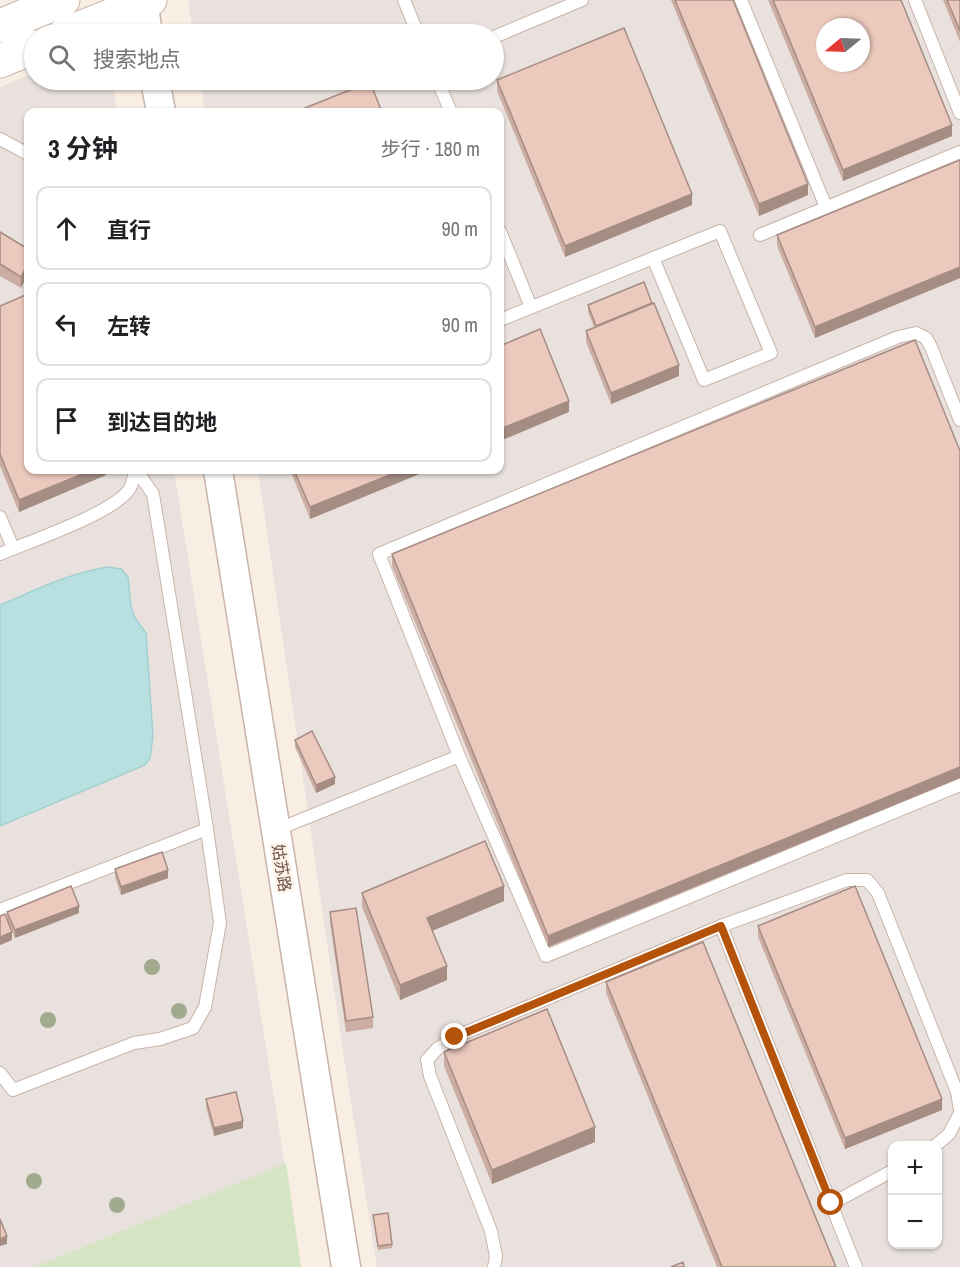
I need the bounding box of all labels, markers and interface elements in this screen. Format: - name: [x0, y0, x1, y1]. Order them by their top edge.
- north arrow: [816, 18, 870, 72]
- search box: [24, 24, 504, 90]
- icon: search: [45, 41, 78, 74]
- text: 搜索地点: [93, 44, 181, 74]
- text: 3 分钟: [48, 131, 118, 166]
- text: 步行 · 180 m: [381, 135, 480, 162]
- icon: ahead: [50, 212, 83, 245]
- text: 直行: [107, 215, 151, 245]
- text: 90 m: [442, 215, 478, 242]
- icon: left: [50, 308, 83, 341]
- text: 左转: [107, 311, 151, 341]
- text: 90 m: [442, 311, 478, 338]
- icon: arrive: [50, 404, 83, 437]
- text: 到达目的地: [107, 407, 217, 437]
- street label: 姑苏路: [267, 843, 297, 893]
- route end: [441, 1023, 467, 1049]
- map controls: [888, 1141, 942, 1249]
- button: +: [888, 1141, 942, 1195]
- route start: [817, 1189, 843, 1215]
- button: −: [888, 1195, 942, 1249]

